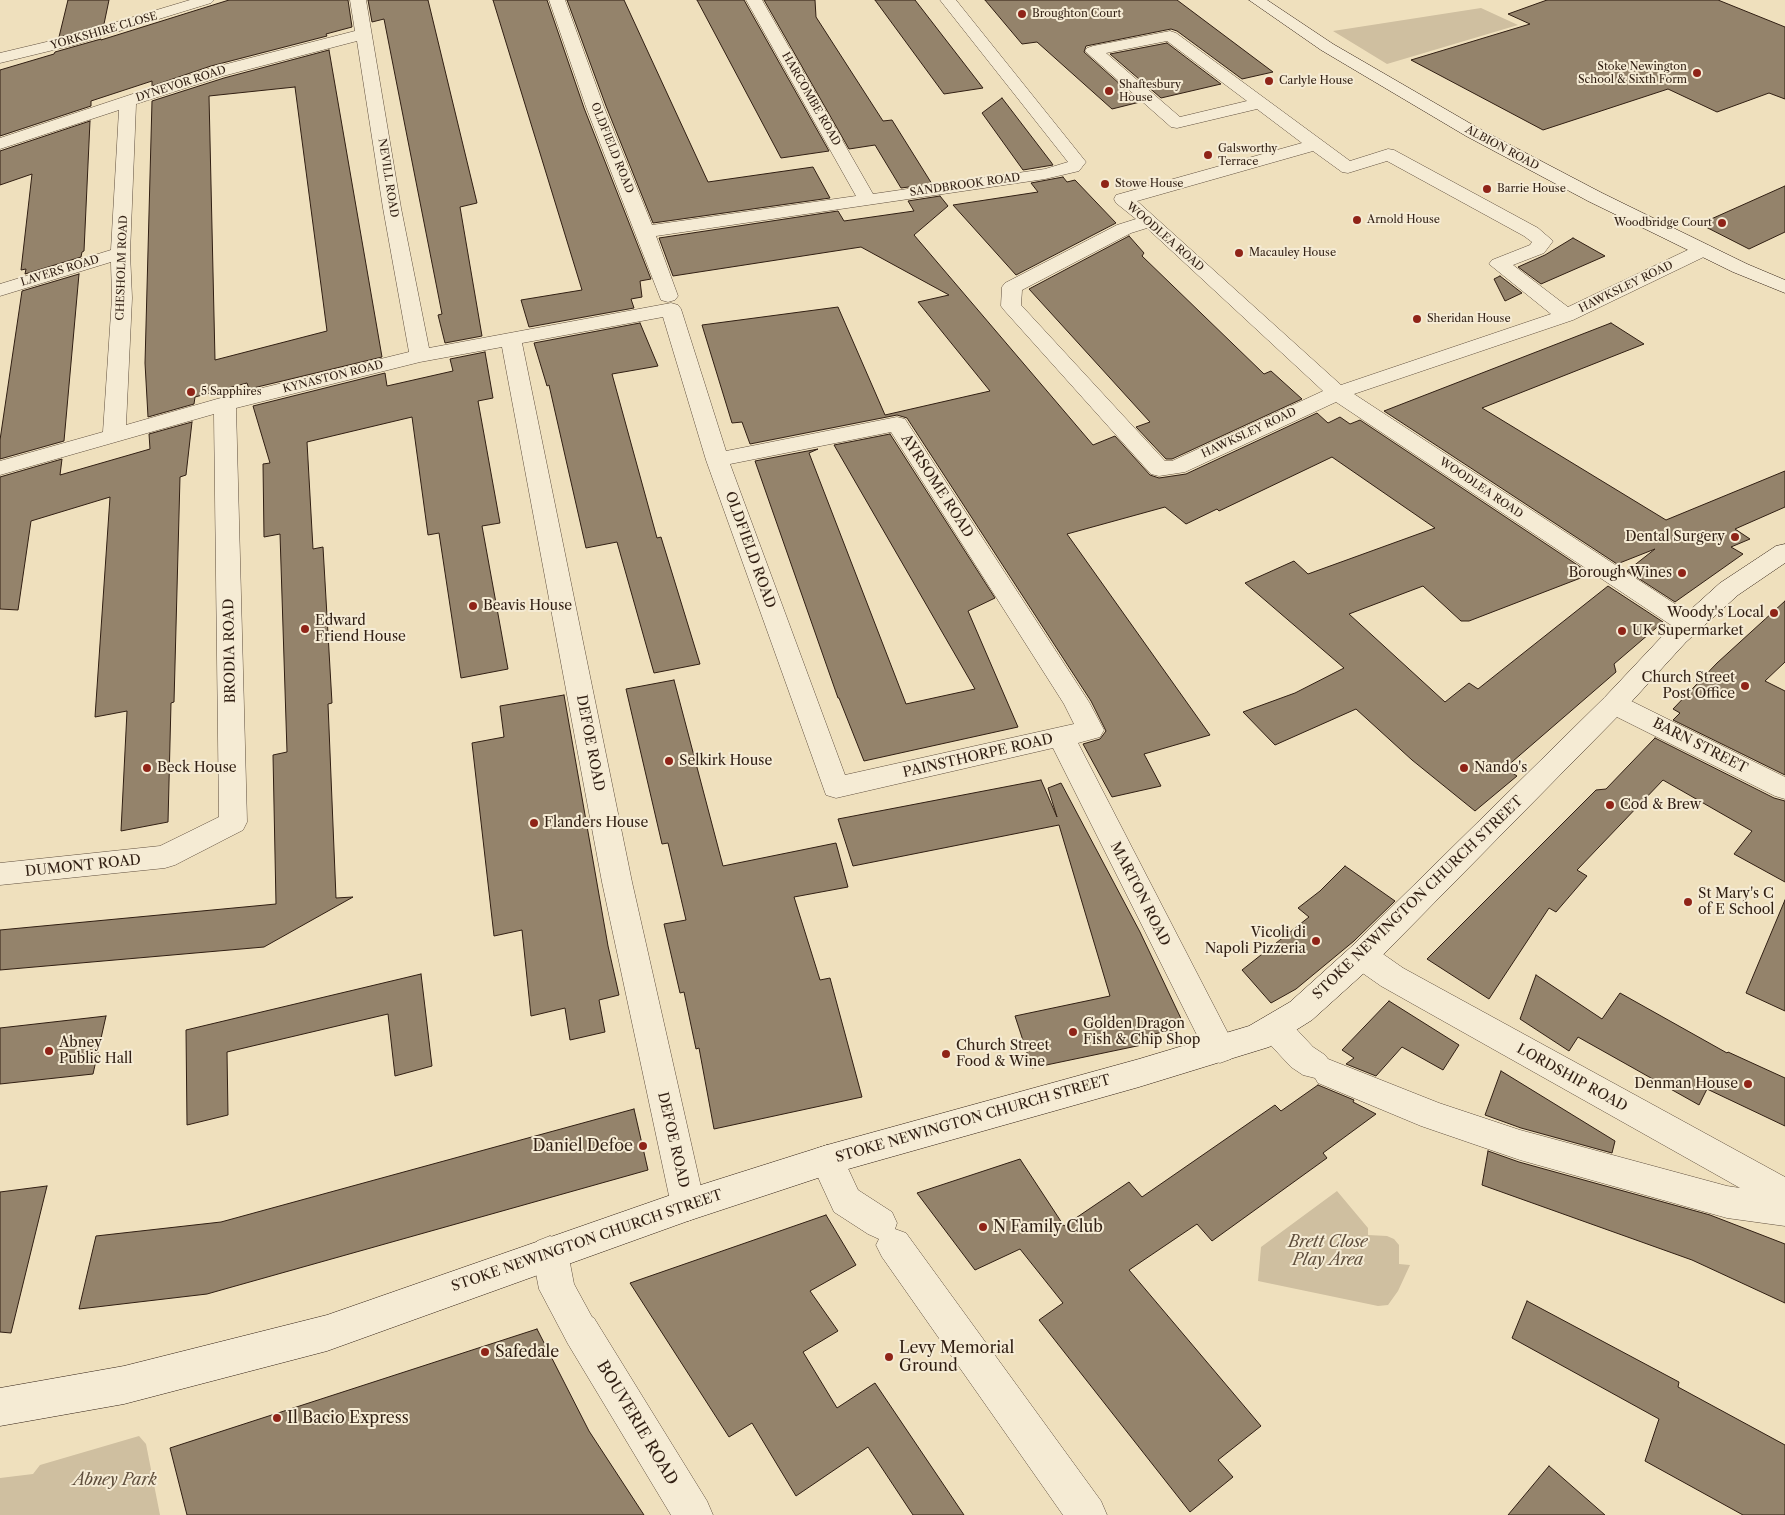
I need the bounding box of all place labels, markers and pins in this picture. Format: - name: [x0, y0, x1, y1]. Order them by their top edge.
- place label: Broughton Court: [1032, 7, 1121, 21]
- marker: Broughton Court: [1016, 8, 1028, 20]
- place label: Stoke Newington School & Sixth Form: [1578, 60, 1687, 86]
- marker: Stoke Newington School & Sixth Form: [1691, 67, 1703, 79]
- place label: Carlyle House: [1279, 74, 1353, 88]
- marker: Carlyle House: [1263, 75, 1275, 87]
- place label: Shaftesbury House: [1119, 78, 1181, 104]
- marker: Shaftesbury House: [1103, 85, 1115, 97]
- place label: Galsworthy Terrace: [1218, 142, 1277, 168]
- marker: Galsworthy Terrace: [1202, 149, 1214, 161]
- place label: Stowe House: [1115, 177, 1183, 191]
- marker: Stowe House: [1099, 178, 1111, 190]
- place label: Barrie House: [1497, 182, 1566, 196]
- marker: Barrie House: [1481, 183, 1493, 195]
- place label: Arnold House: [1367, 213, 1440, 227]
- marker: Arnold House: [1351, 214, 1363, 226]
- place label: Woodbridge Court: [1614, 216, 1712, 230]
- marker: Woodbridge Court: [1716, 217, 1728, 229]
- place label: Macauley House: [1249, 246, 1336, 260]
- marker: Macauley House: [1233, 247, 1245, 259]
- place label: Sheridan House: [1427, 312, 1511, 326]
- marker: Sheridan House: [1411, 313, 1423, 325]
- place label: 5 Sapphires: [201, 385, 261, 399]
- marker: 5 Sapphires: [185, 386, 197, 398]
- place label: Dental Surgery: [1625, 529, 1725, 545]
- marker: Dental Surgery: [1729, 531, 1741, 543]
- place label: Borough Wines: [1569, 565, 1672, 581]
- marker: Borough Wines: [1676, 567, 1688, 579]
- place label: Beavis House: [483, 598, 572, 614]
- marker: Beavis House: [467, 600, 479, 612]
- place label: Woody's Local: [1667, 605, 1764, 621]
- marker: Woody's Local: [1768, 607, 1780, 619]
- place label: Edward Friend House: [315, 613, 406, 646]
- marker: Edward Friend House: [299, 623, 311, 635]
- place label: UK Supermarket: [1632, 623, 1743, 639]
- marker: UK Supermarket: [1616, 625, 1628, 637]
- place label: Church Street Post Office: [1642, 670, 1735, 702]
- marker: Church Street Post Office: [1739, 680, 1751, 692]
- place label: Selkirk House: [679, 753, 772, 769]
- marker: Selkirk House: [663, 755, 675, 767]
- place label: Beck House: [157, 760, 237, 776]
- place label: Nando's: [1474, 760, 1527, 776]
- marker: Beck House: [141, 762, 153, 774]
- marker: Nando's: [1458, 762, 1470, 774]
- place label: Cod & Brew: [1620, 797, 1701, 813]
- marker: Cod & Brew: [1604, 799, 1616, 811]
- place label: Flanders House: [544, 815, 648, 831]
- marker: Flanders House: [528, 817, 540, 829]
- place label: St Mary's C of E School: [1698, 886, 1774, 919]
- marker: St Mary's C of E School: [1682, 896, 1694, 908]
- place label: Vicoli di Napoli Pizzeria: [1205, 925, 1306, 958]
- marker: Vicoli di Napoli Pizzeria: [1310, 935, 1322, 947]
- place label: Golden Dragon Fish & Chip Shop: [1083, 1016, 1200, 1048]
- marker: Golden Dragon Fish & Chip Shop: [1067, 1026, 1079, 1038]
- place label: Abney Public Hall: [59, 1035, 132, 1068]
- place label: Church Street Food & Wine: [956, 1038, 1049, 1070]
- marker: Abney Public Hall: [43, 1045, 55, 1057]
- marker: Church Street Food & Wine: [940, 1048, 952, 1060]
- place label: Denman House: [1634, 1076, 1738, 1092]
- marker: Denman House: [1742, 1078, 1754, 1090]
- place label: Daniel Defoe: [533, 1136, 633, 1156]
- marker: Daniel Defoe: [637, 1140, 649, 1152]
- place label: N Family Club: [993, 1217, 1103, 1237]
- marker: N Family Club: [977, 1221, 989, 1233]
- place label: Levy Memorial Ground: [899, 1338, 1014, 1376]
- place label: Safedale: [495, 1342, 559, 1362]
- marker: Safedale: [479, 1346, 491, 1358]
- marker: Levy Memorial Ground: [883, 1351, 895, 1363]
- place label: Il Bacio Express: [287, 1408, 409, 1428]
- marker: Il Bacio Express: [271, 1412, 283, 1424]

